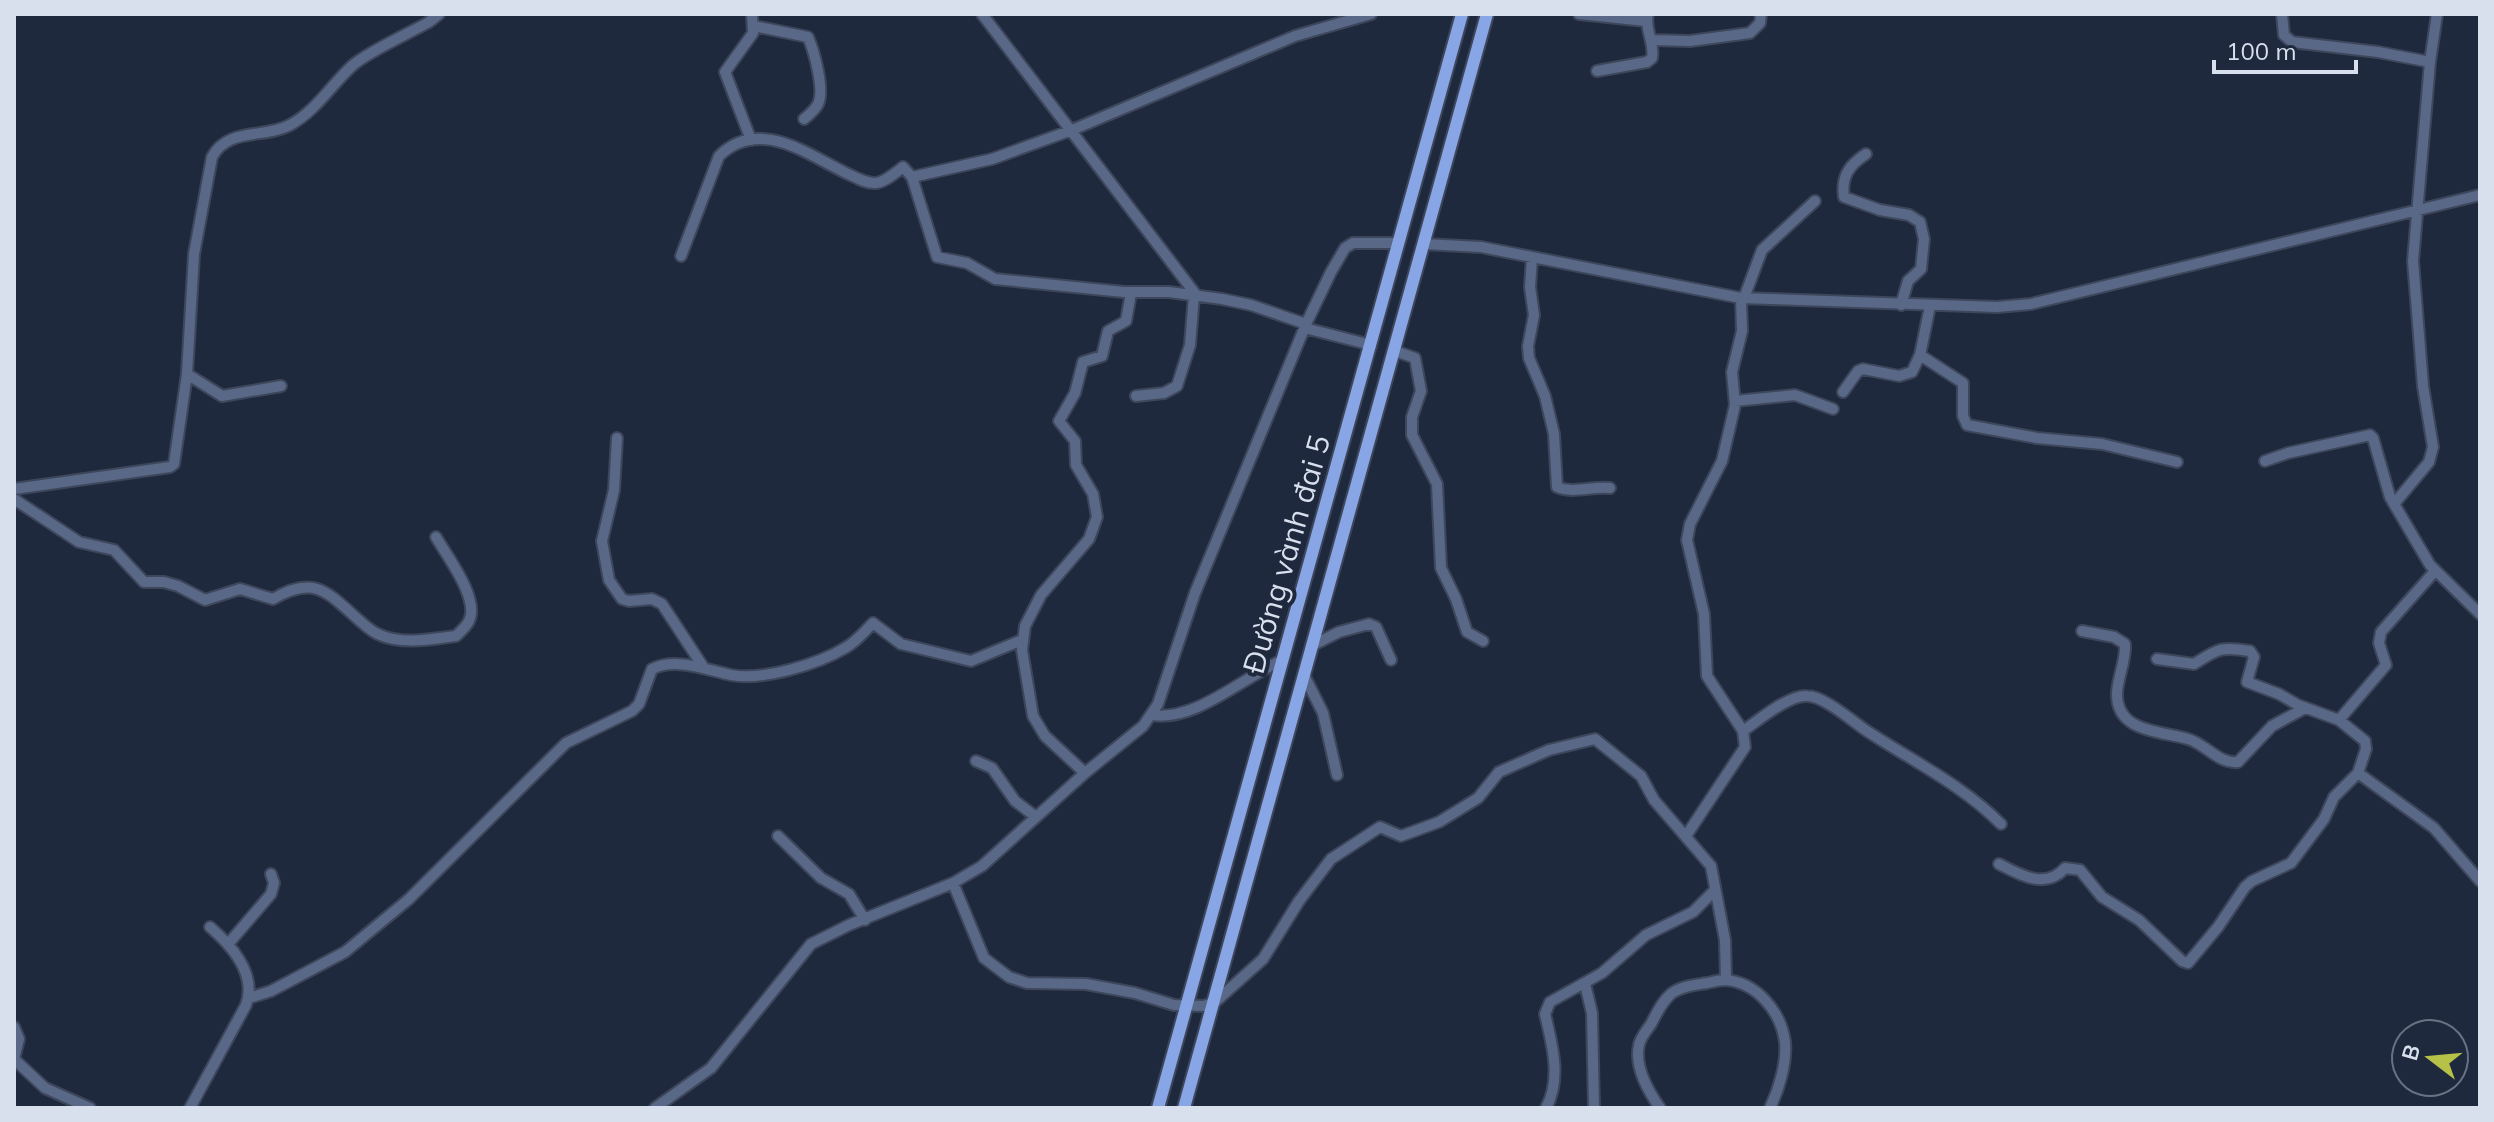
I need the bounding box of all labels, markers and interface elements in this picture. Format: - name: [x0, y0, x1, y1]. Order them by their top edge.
- scale bar: [2214, 24, 2356, 74]
- text: 100 m: [2226, 36, 2297, 66]
- street label: Đường vành đai 5: [1234, 430, 1338, 678]
- north arrow: [2390, 1018, 2470, 1098]
- text: B: [2395, 1041, 2426, 1064]

